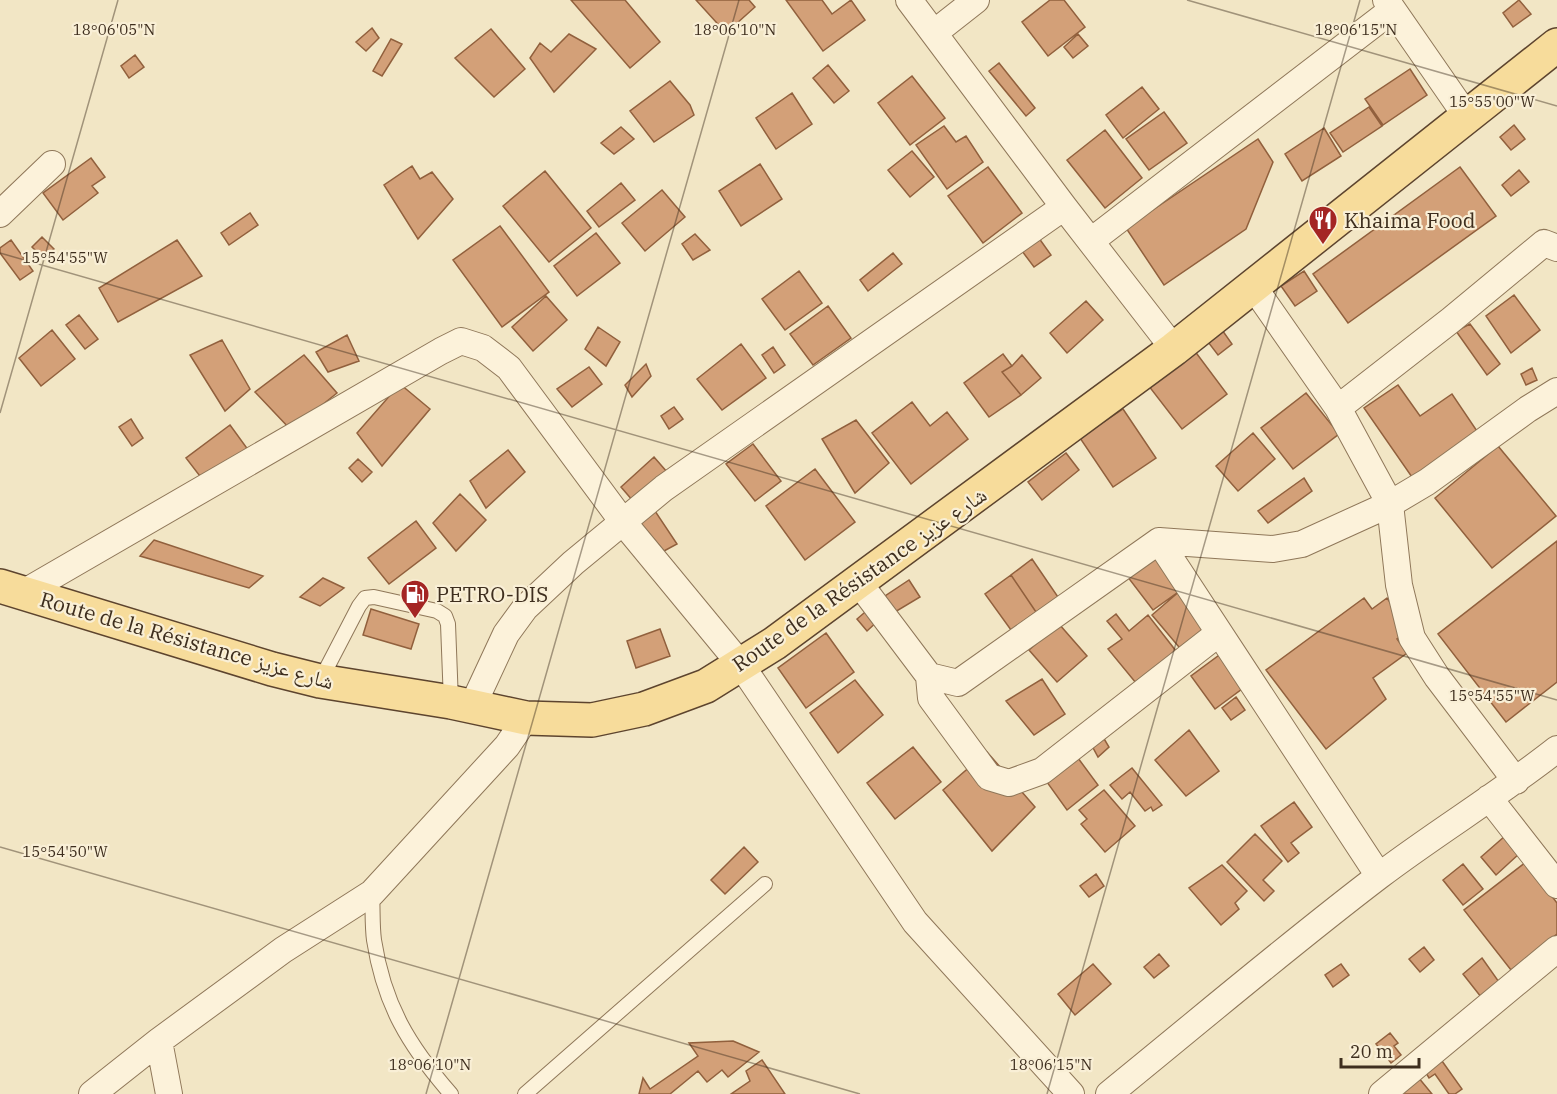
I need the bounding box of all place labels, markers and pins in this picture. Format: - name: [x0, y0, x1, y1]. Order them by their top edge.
- restaurant icon: Khaima Food: [1307, 204, 1339, 246]
- place label: Khaima Food: [1344, 206, 1476, 234]
- fuel station icon: PETRO-DIS: [399, 578, 431, 620]
- place label: PETRO-DIS: [436, 580, 548, 608]

